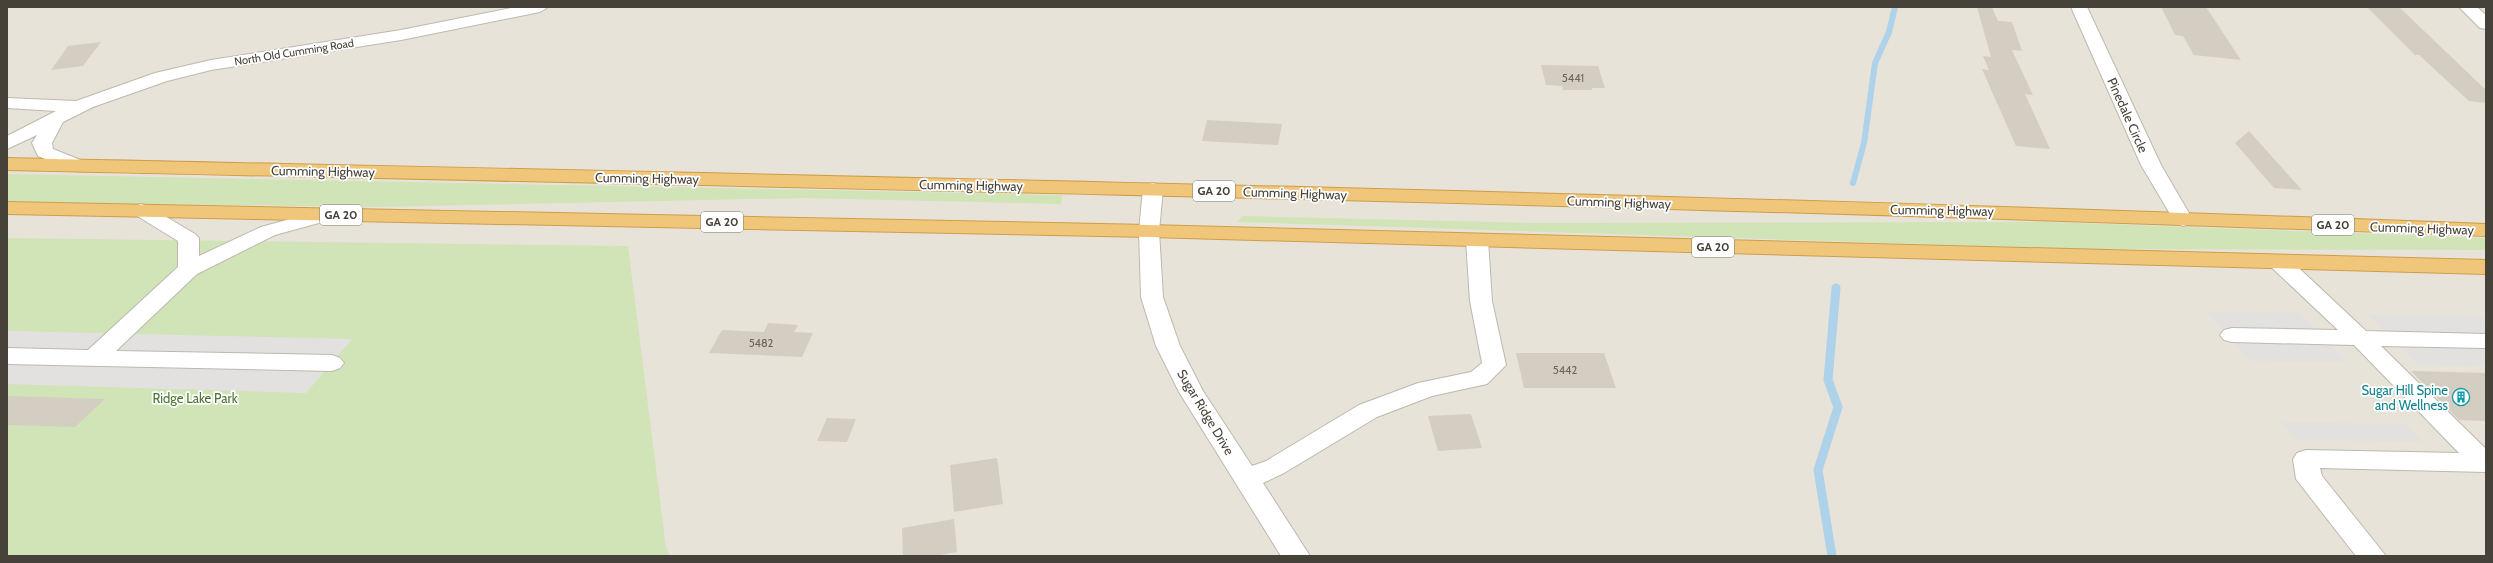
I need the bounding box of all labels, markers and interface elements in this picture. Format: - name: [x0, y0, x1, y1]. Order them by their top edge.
- street label: North Old Cumming Road: [233, 36, 355, 68]
- house number: 5441: [1562, 71, 1584, 85]
- street label: Pinedale Circle: [2104, 75, 2152, 155]
- street label: Cumming Highway: [271, 162, 376, 180]
- street label: Cumming Highway: [595, 169, 700, 187]
- street label: Cumming Highway: [919, 176, 1024, 194]
- road number: GA 20: [1193, 181, 1235, 201]
- street label: Cumming Highway: [1243, 183, 1348, 203]
- street label: Cumming Highway: [1567, 192, 1672, 212]
- street label: Cumming Highway: [1890, 201, 1995, 219]
- road number: GA 20: [320, 205, 362, 225]
- road number: GA 20: [701, 212, 743, 232]
- road number: GA 20: [2312, 215, 2354, 235]
- street label: Cumming Highway: [2370, 218, 2475, 238]
- road number: GA 20: [1692, 237, 1734, 257]
- house number: 5482: [749, 336, 774, 350]
- house number: 5442: [1553, 363, 1577, 377]
- street label: Sugar Ridge Drive: [1174, 366, 1238, 458]
- place label: Sugar Hill Spine and Wellness: [2362, 382, 2449, 413]
- building icon: Sugar Hill Spine and Wellness: [2451, 387, 2471, 407]
- park label: Ridge Lake Park: [152, 390, 238, 406]

